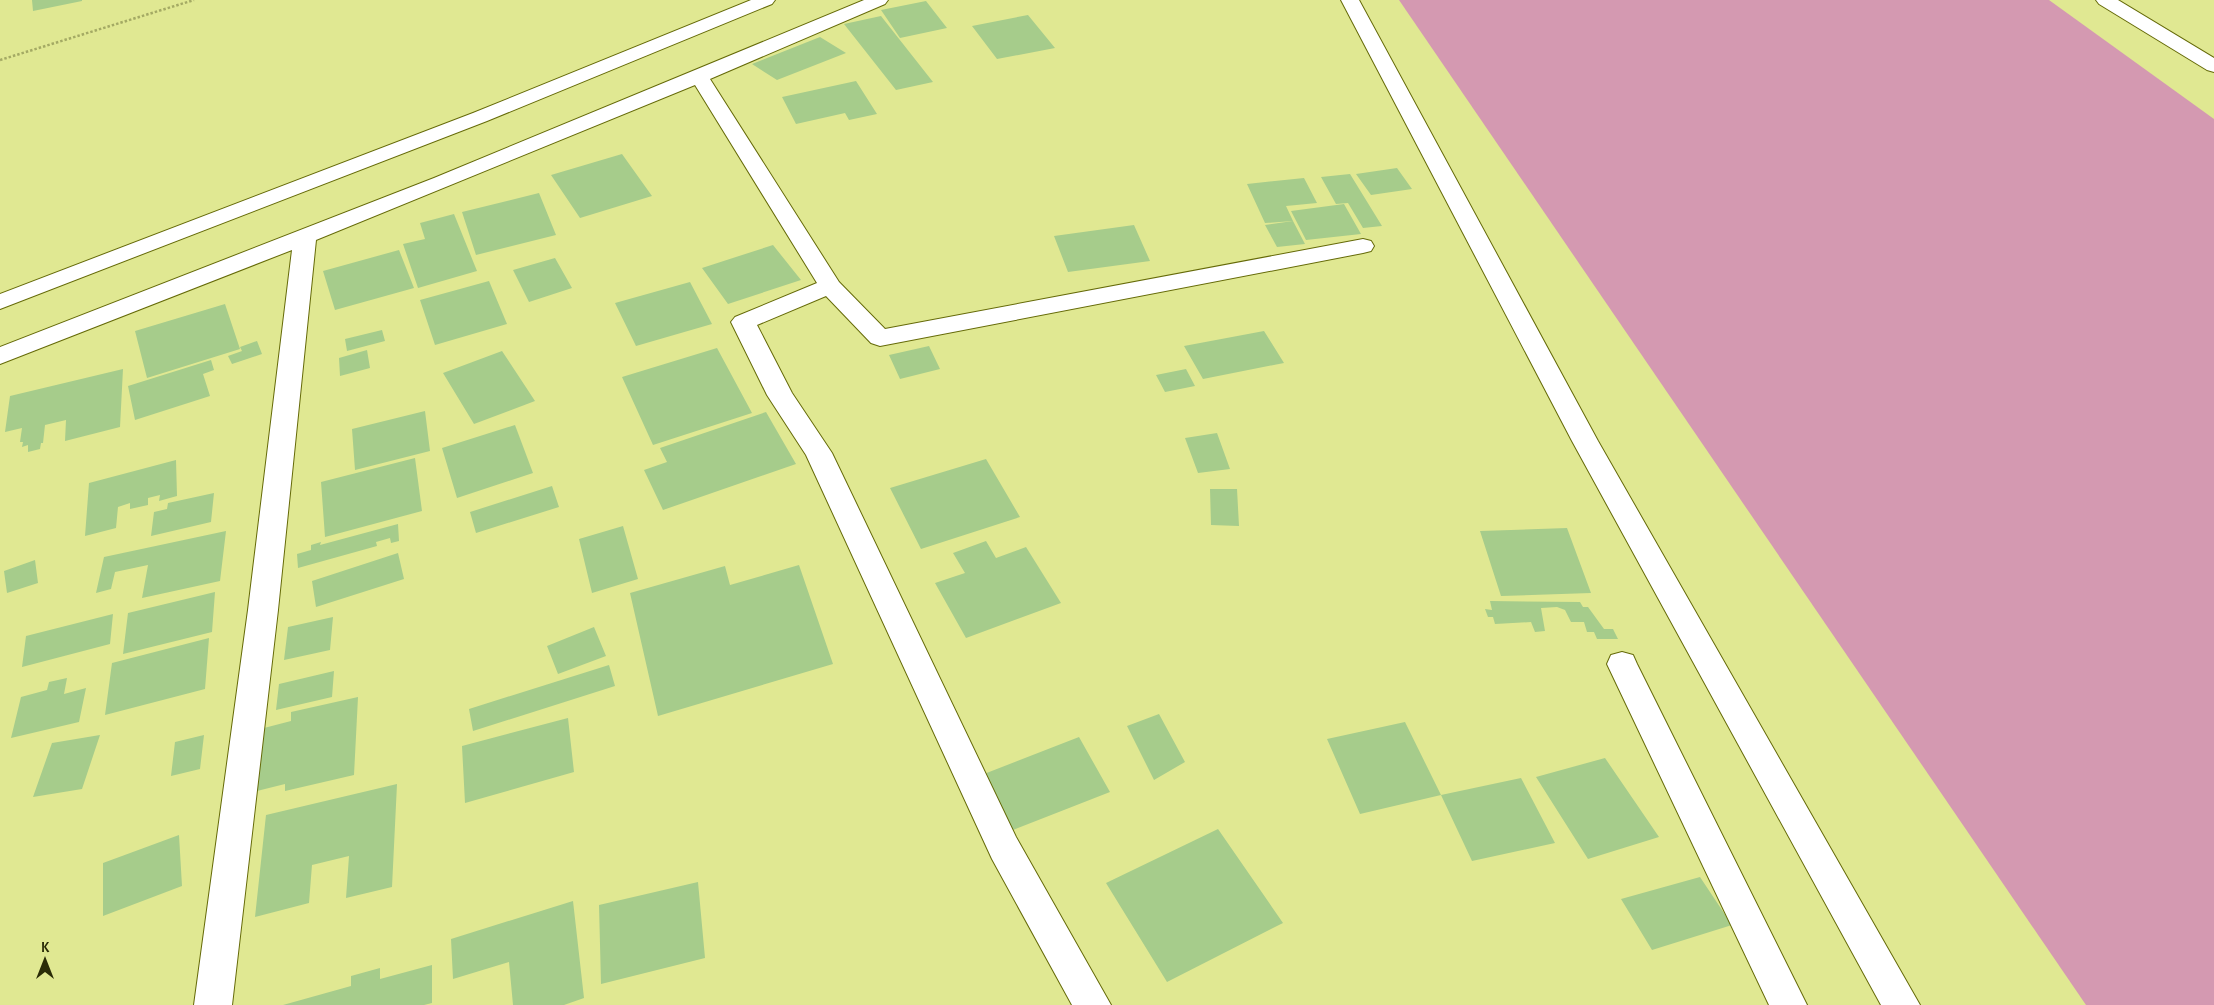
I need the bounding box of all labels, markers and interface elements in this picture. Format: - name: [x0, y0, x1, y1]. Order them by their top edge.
- north arrow: [20, 935, 70, 985]
- text: K: [41, 941, 50, 955]

